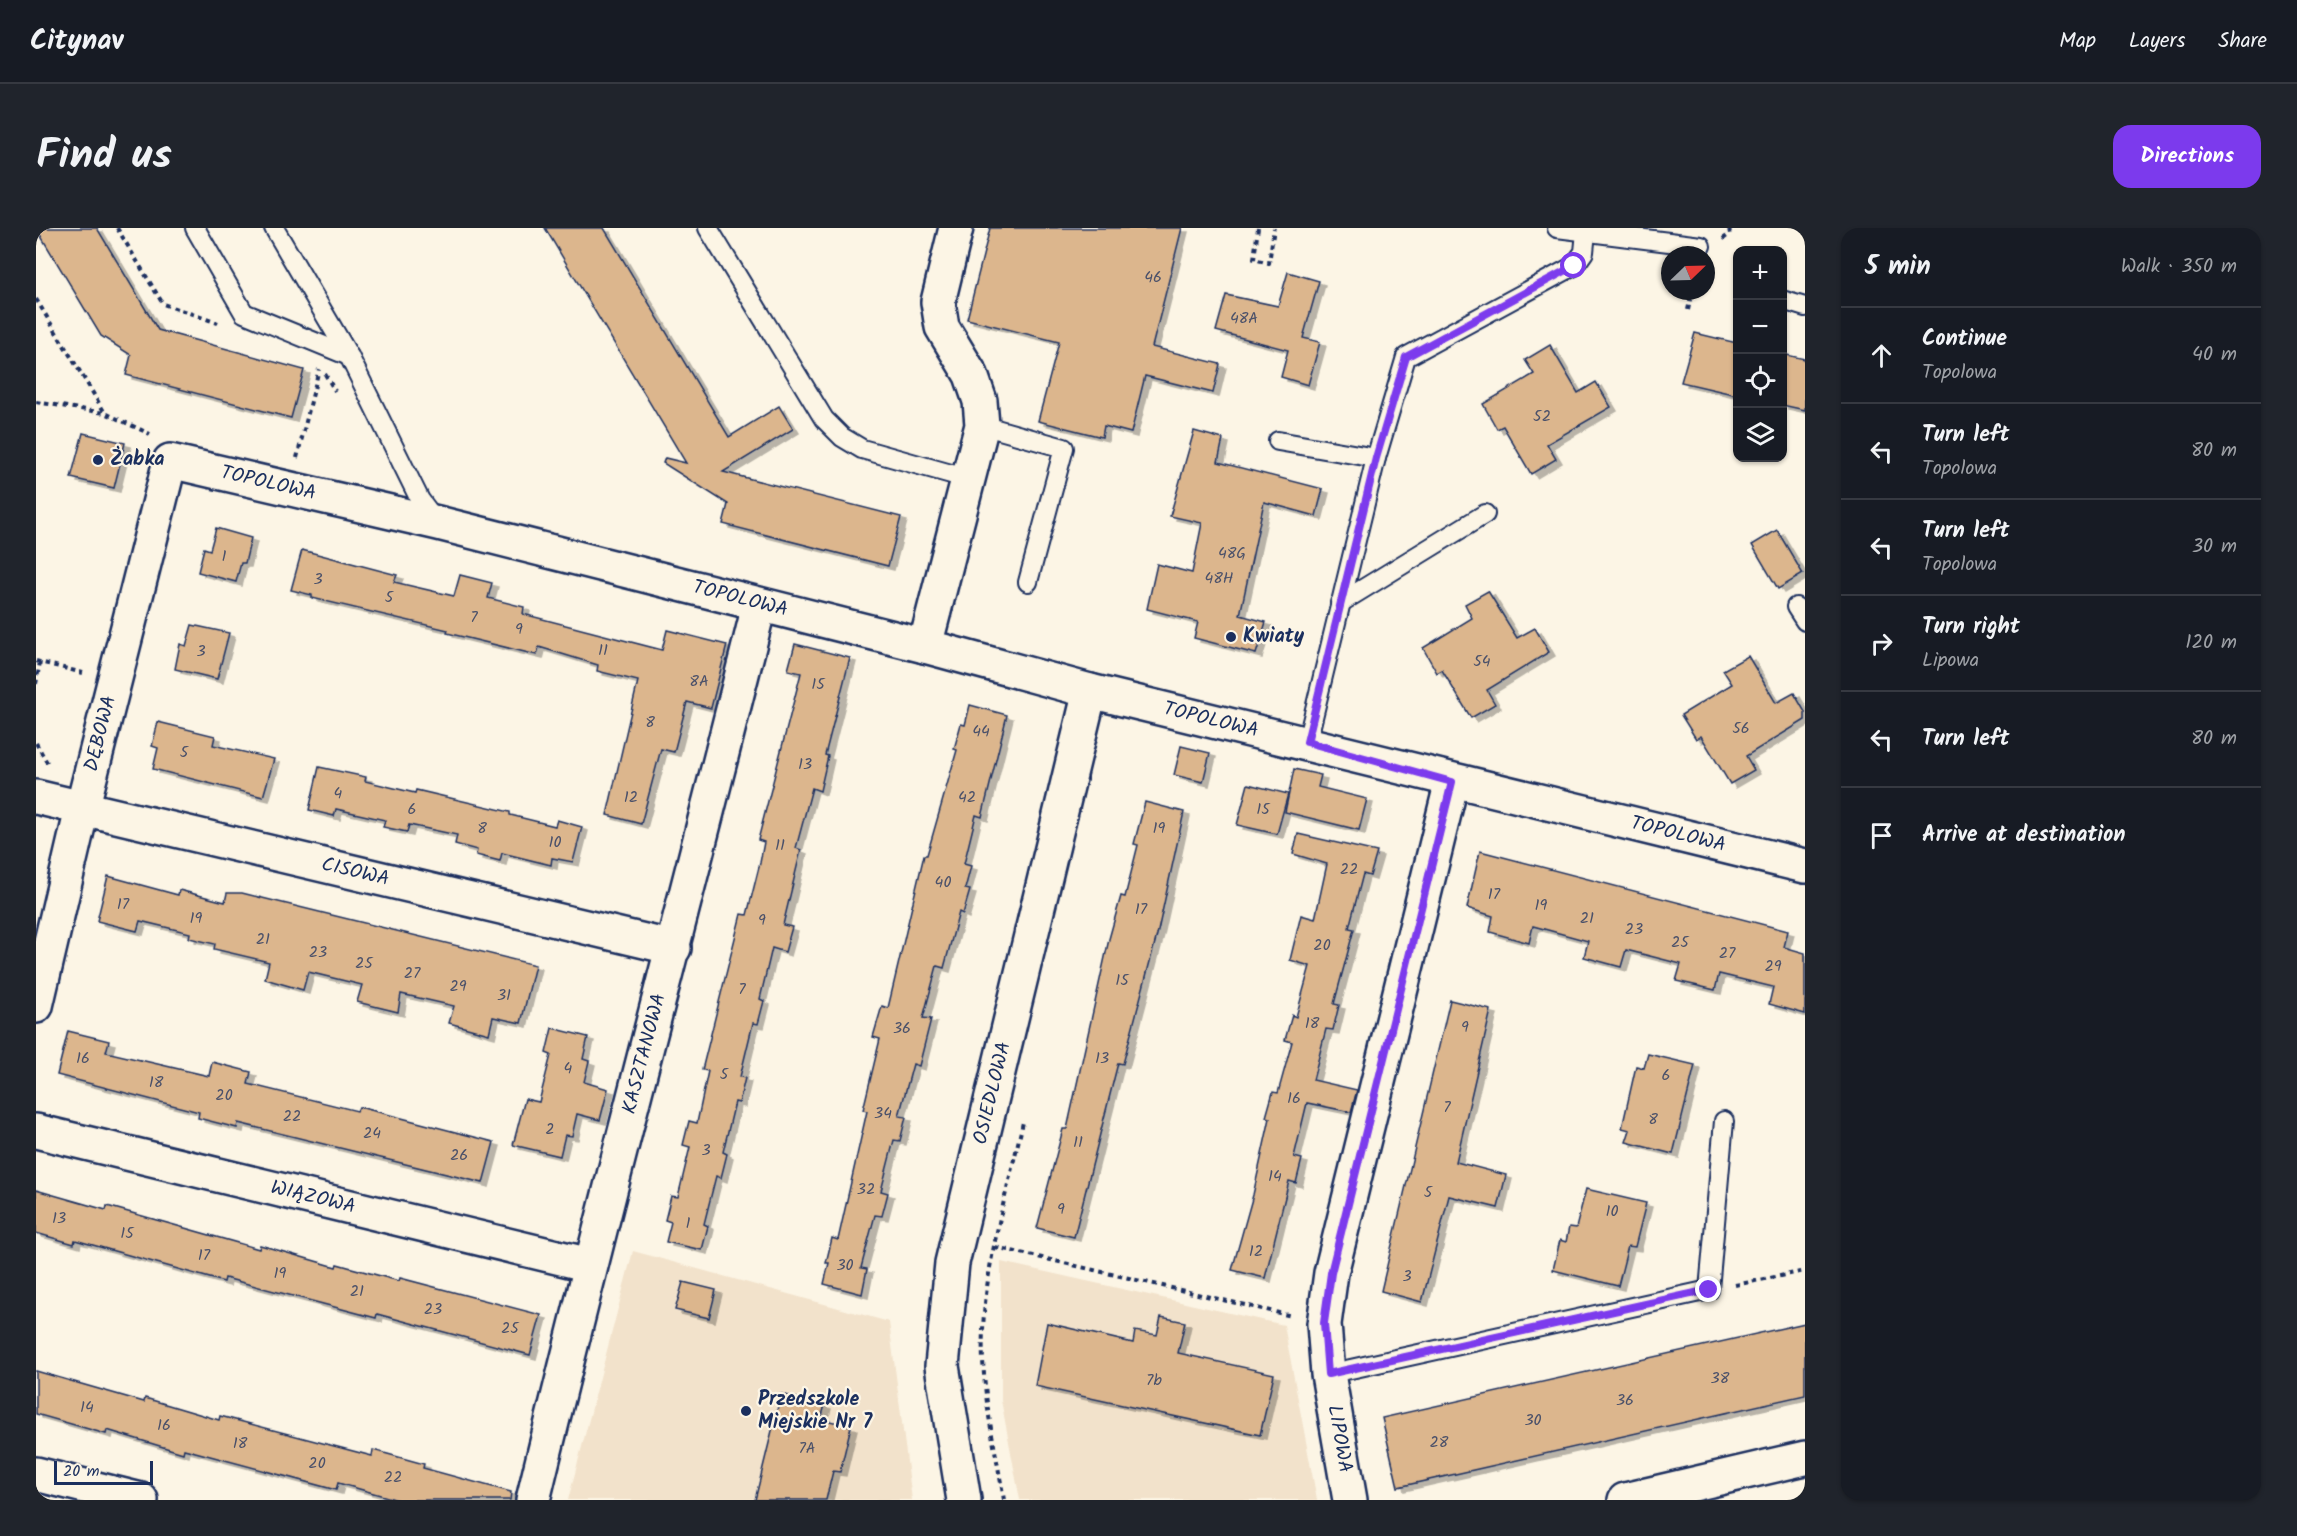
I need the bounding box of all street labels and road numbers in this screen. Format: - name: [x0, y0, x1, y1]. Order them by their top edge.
- street label: TOPOLOWA: [217, 457, 319, 510]
- street label: TOPOLOWA: [689, 572, 791, 627]
- street label: DĘBOWA: [76, 692, 126, 775]
- street label: TOPOLOWA: [1160, 693, 1262, 748]
- street label: TOPOLOWA: [1627, 808, 1729, 862]
- street label: CISOWA: [318, 849, 392, 896]
- street label: KASZTANOWA: [614, 990, 676, 1118]
- street label: OSIEDLOWA: [965, 1039, 1021, 1148]
- street label: WIĄZOWA: [267, 1172, 359, 1224]
- street label: LIPOWA: [1317, 1403, 1361, 1475]

